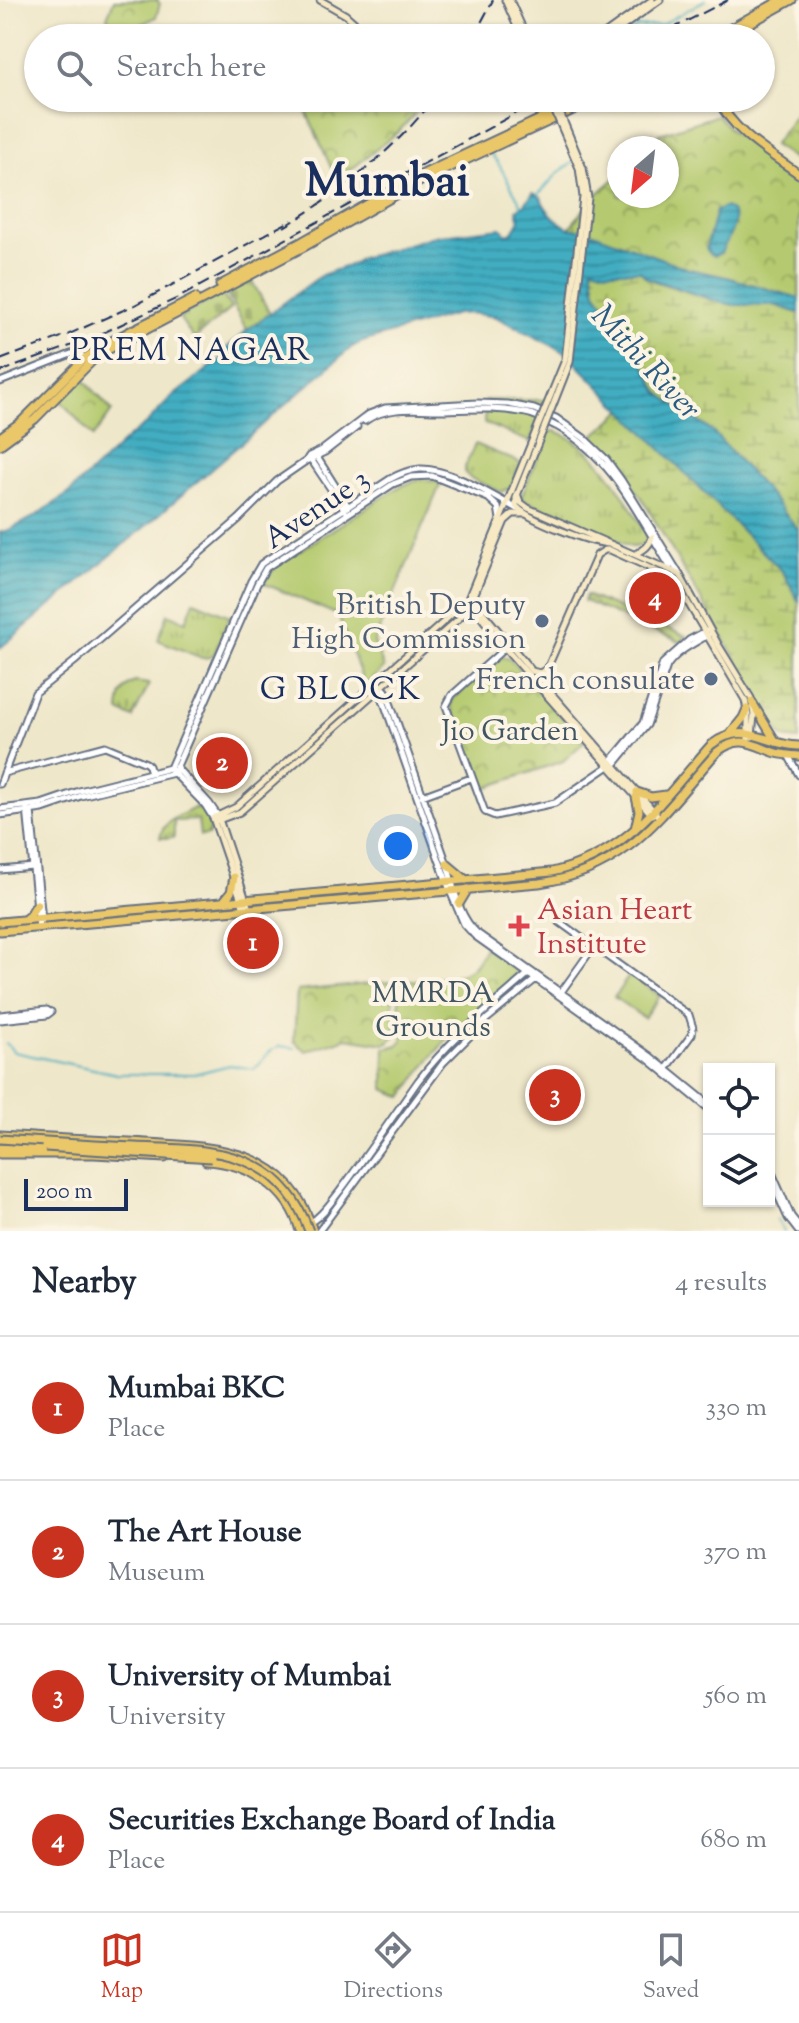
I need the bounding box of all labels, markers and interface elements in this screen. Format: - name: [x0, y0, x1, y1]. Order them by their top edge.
- search box: [24, 24, 775, 112]
- icon: search: [52, 46, 96, 90]
- text: Search here: [116, 47, 266, 90]
- north arrow: [607, 136, 679, 208]
- district label: Mumbai: [304, 151, 470, 217]
- water label: Mithi River: [579, 295, 710, 431]
- district label: PREM NAGAR: [70, 329, 312, 375]
- street label: Avenue 3: [256, 459, 379, 561]
- pin: 4: [629, 568, 681, 628]
- place label: British Deputy High Commission: [291, 585, 526, 662]
- marker: British Deputy High Commission: [533, 612, 551, 630]
- place label: French consulate: [476, 660, 695, 703]
- district label: G BLOCK: [260, 668, 422, 714]
- marker: French consulate: [702, 670, 720, 688]
- park label: Jio Garden: [439, 711, 579, 754]
- pin: 2: [196, 733, 248, 793]
- your location: [378, 826, 418, 866]
- place label: Asian Heart Institute: [537, 890, 692, 967]
- pin: 1: [227, 913, 279, 973]
- marker: Asian Heart Institute: [508, 915, 530, 937]
- park label: MMRDA Grounds: [371, 973, 495, 1050]
- map controls: [703, 1063, 775, 1207]
- button: locate: [703, 1063, 775, 1135]
- pin: 3: [529, 1065, 581, 1125]
- button: layers: [703, 1135, 775, 1207]
- scale bar: [24, 1175, 128, 1211]
- text: 200 m: [36, 1177, 92, 1209]
- text: Nearby: [32, 1259, 137, 1308]
- text: 4 results: [675, 1265, 767, 1302]
- text: Mumbai BKC: [108, 1368, 286, 1411]
- text: 1: [54, 1390, 62, 1427]
- text: 330 m: [705, 1390, 767, 1427]
- text: Place: [108, 1411, 165, 1448]
- text: The Art House: [108, 1512, 302, 1555]
- text: 2: [52, 1534, 64, 1571]
- text: 370 m: [703, 1534, 767, 1571]
- text: Museum: [108, 1555, 205, 1592]
- text: University of Mumbai: [108, 1656, 391, 1699]
- text: 3: [53, 1678, 63, 1715]
- text: 560 m: [704, 1678, 767, 1715]
- text: University: [108, 1699, 226, 1736]
- text: Securities Exchange Board of India: [108, 1800, 556, 1843]
- text: 4: [51, 1822, 65, 1859]
- text: 680 m: [700, 1822, 767, 1859]
- text: Place: [108, 1843, 165, 1880]
- tab: Map: [100, 1928, 144, 2008]
- tab: Directions: [344, 1928, 443, 2008]
- tab: Saved: [643, 1928, 699, 2008]

